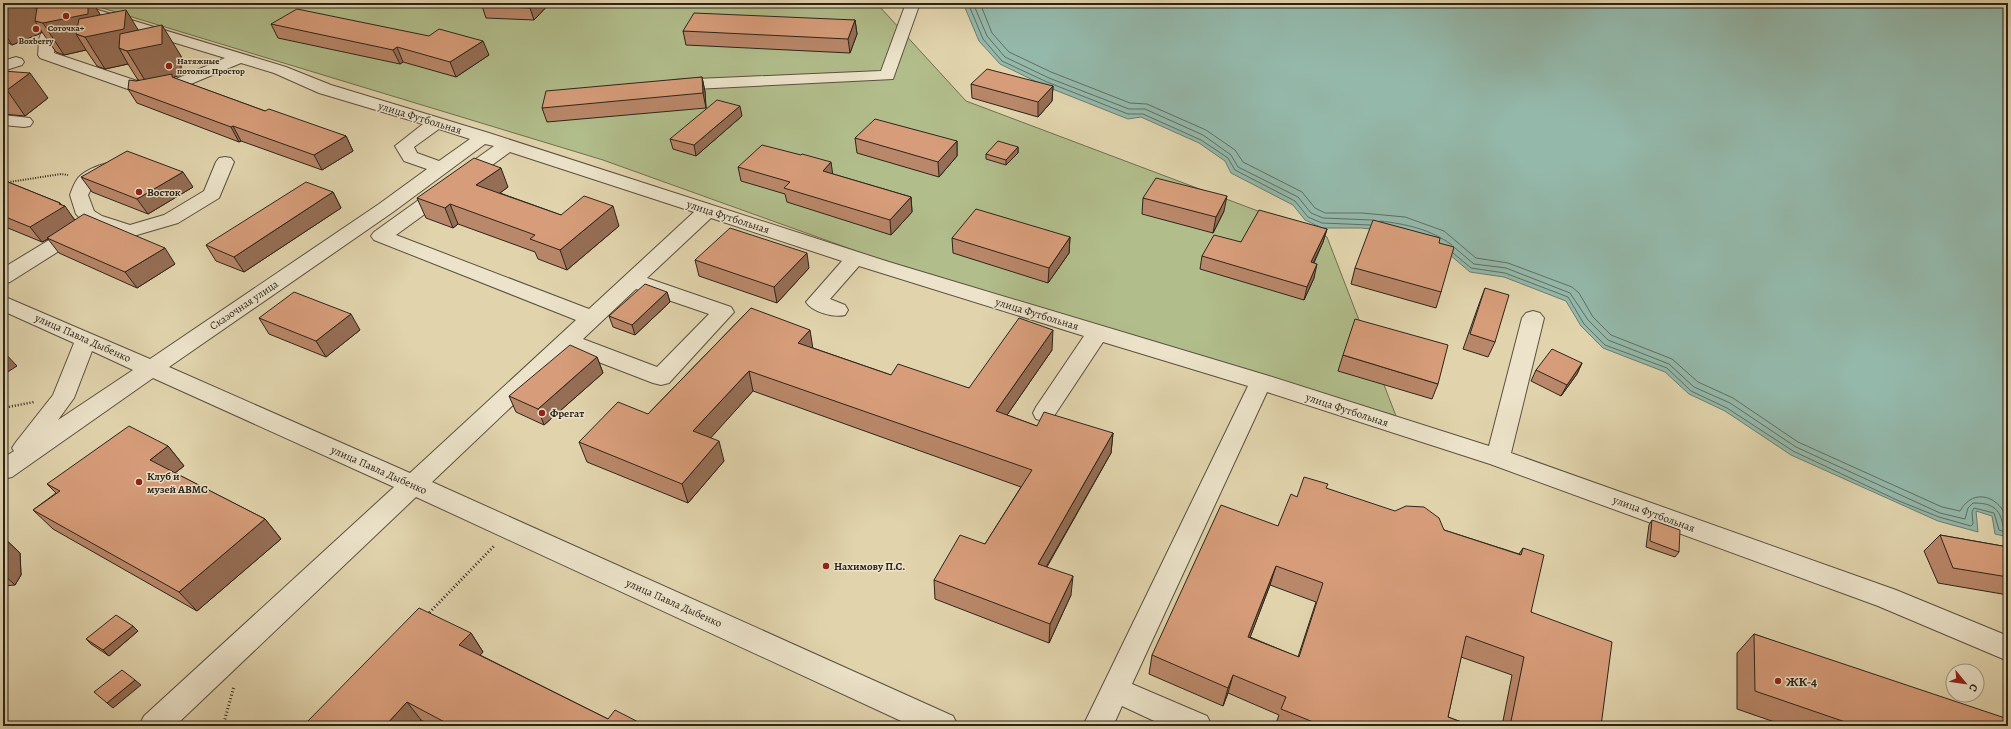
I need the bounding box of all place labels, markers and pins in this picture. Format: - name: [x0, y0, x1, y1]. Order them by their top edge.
- marker: Соточка+: [61, 11, 71, 21]
- place label: Соточка+: [48, 22, 85, 34]
- marker: Boxberry: [31, 24, 41, 34]
- place label: Boxberry: [18, 35, 54, 47]
- place label: Натяжные потолки Простор: [177, 55, 245, 77]
- marker: Натяжные потолки Простор: [164, 61, 174, 71]
- place label: Восток: [147, 185, 181, 200]
- marker: Восток: [134, 187, 144, 197]
- place label: Фрегат: [550, 406, 584, 421]
- marker: Фрегат: [537, 408, 547, 418]
- place label: Клуб и музей АВМС: [147, 469, 208, 497]
- marker: Клуб и музей АВМС: [134, 477, 144, 487]
- place label: Нахимову П.С.: [834, 559, 905, 574]
- marker: Нахимову П.С.: [821, 561, 831, 571]
- place label: ЖК-4: [1786, 673, 1817, 690]
- marker: ЖК-4: [1773, 676, 1783, 686]

